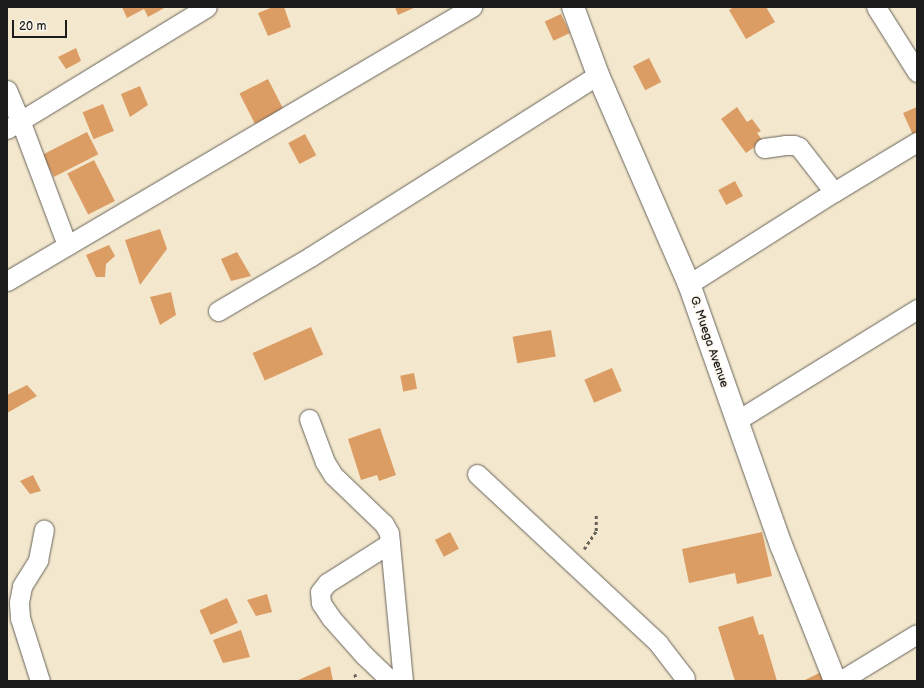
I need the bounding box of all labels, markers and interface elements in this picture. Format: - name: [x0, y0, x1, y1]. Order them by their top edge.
- scale bar: [14, 12, 69, 38]
- text: 20 m: [19, 19, 46, 34]
- street label: G. Muega Avenue: [687, 294, 731, 390]

